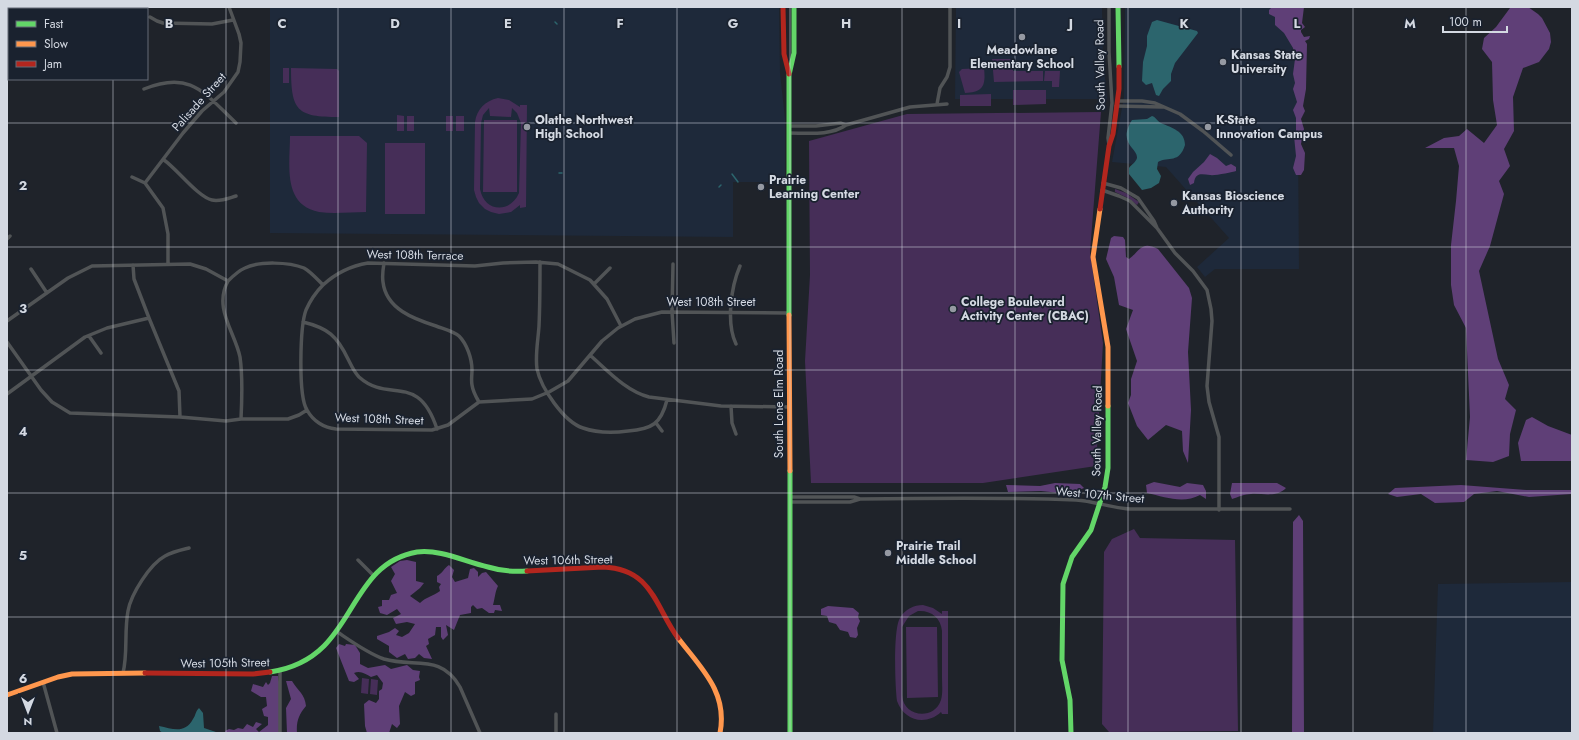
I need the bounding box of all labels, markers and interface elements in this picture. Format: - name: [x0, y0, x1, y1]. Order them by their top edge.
- legend: [8, 8, 148, 80]
- scale bar: [1443, 8, 1507, 34]
- text: 100 m: [1449, 13, 1482, 31]
- text: B: [165, 14, 174, 33]
- text: C: [277, 14, 287, 33]
- text: D: [390, 14, 400, 33]
- text: E: [504, 14, 512, 33]
- text: F: [616, 14, 624, 33]
- text: G: [728, 14, 739, 33]
- text: H: [841, 14, 851, 33]
- text: I: [957, 14, 961, 33]
- text: J: [1066, 14, 1073, 33]
- text: K: [1179, 14, 1189, 33]
- text: L: [1294, 14, 1301, 33]
- text: M: [1404, 14, 1416, 33]
- text: Fast: [44, 15, 63, 33]
- street label: South Valley Road: [1090, 19, 1110, 111]
- marker: Meadowlane Elementary School: [1017, 32, 1027, 42]
- text: Slow: [44, 35, 69, 53]
- place label: Meadowlane Elementary School: [970, 41, 1074, 73]
- place label: Kansas State University: [1231, 46, 1302, 78]
- text: Jam: [42, 55, 62, 73]
- marker: Kansas State University: [1218, 57, 1228, 67]
- street label: Palisade Street: [168, 68, 230, 135]
- place label: Olathe Northwest High School: [535, 111, 633, 143]
- place label: K-State Innovation Campus: [1216, 111, 1323, 143]
- marker: Olathe Northwest High School: [522, 122, 532, 132]
- marker: K-State Innovation Campus: [1203, 122, 1213, 132]
- place label: Prairie Learning Center: [769, 171, 860, 203]
- text: 2: [19, 176, 27, 195]
- marker: Prairie Learning Center: [756, 182, 766, 192]
- place label: Kansas Bioscience Authority: [1181, 187, 1285, 219]
- marker: Kansas Bioscience Authority: [1169, 198, 1179, 208]
- street label: West 108th Terrace: [366, 245, 464, 265]
- street label: West 108th Street: [667, 293, 756, 311]
- place label: College Boulevard Activity Center (CBAC): [960, 293, 1089, 325]
- text: 3: [19, 299, 27, 318]
- marker: College Boulevard Activity Center (CBAC): [948, 304, 958, 314]
- street label: South Lone Elm Road: [770, 350, 788, 458]
- street label: South Valley Road: [1087, 385, 1107, 477]
- street label: West 108th Street: [334, 408, 424, 430]
- text: 4: [18, 422, 28, 441]
- street label: West 107th Street: [1055, 482, 1145, 508]
- place label: Prairie Trail Middle School: [896, 537, 976, 569]
- text: 5: [19, 546, 27, 565]
- marker: Prairie Trail Middle School: [883, 548, 893, 558]
- street label: West 106th Street: [523, 550, 613, 570]
- street label: West 105th Street: [180, 653, 270, 673]
- text: 6: [19, 669, 28, 688]
- north arrow: [8, 692, 48, 732]
- text: N: [24, 714, 32, 730]

